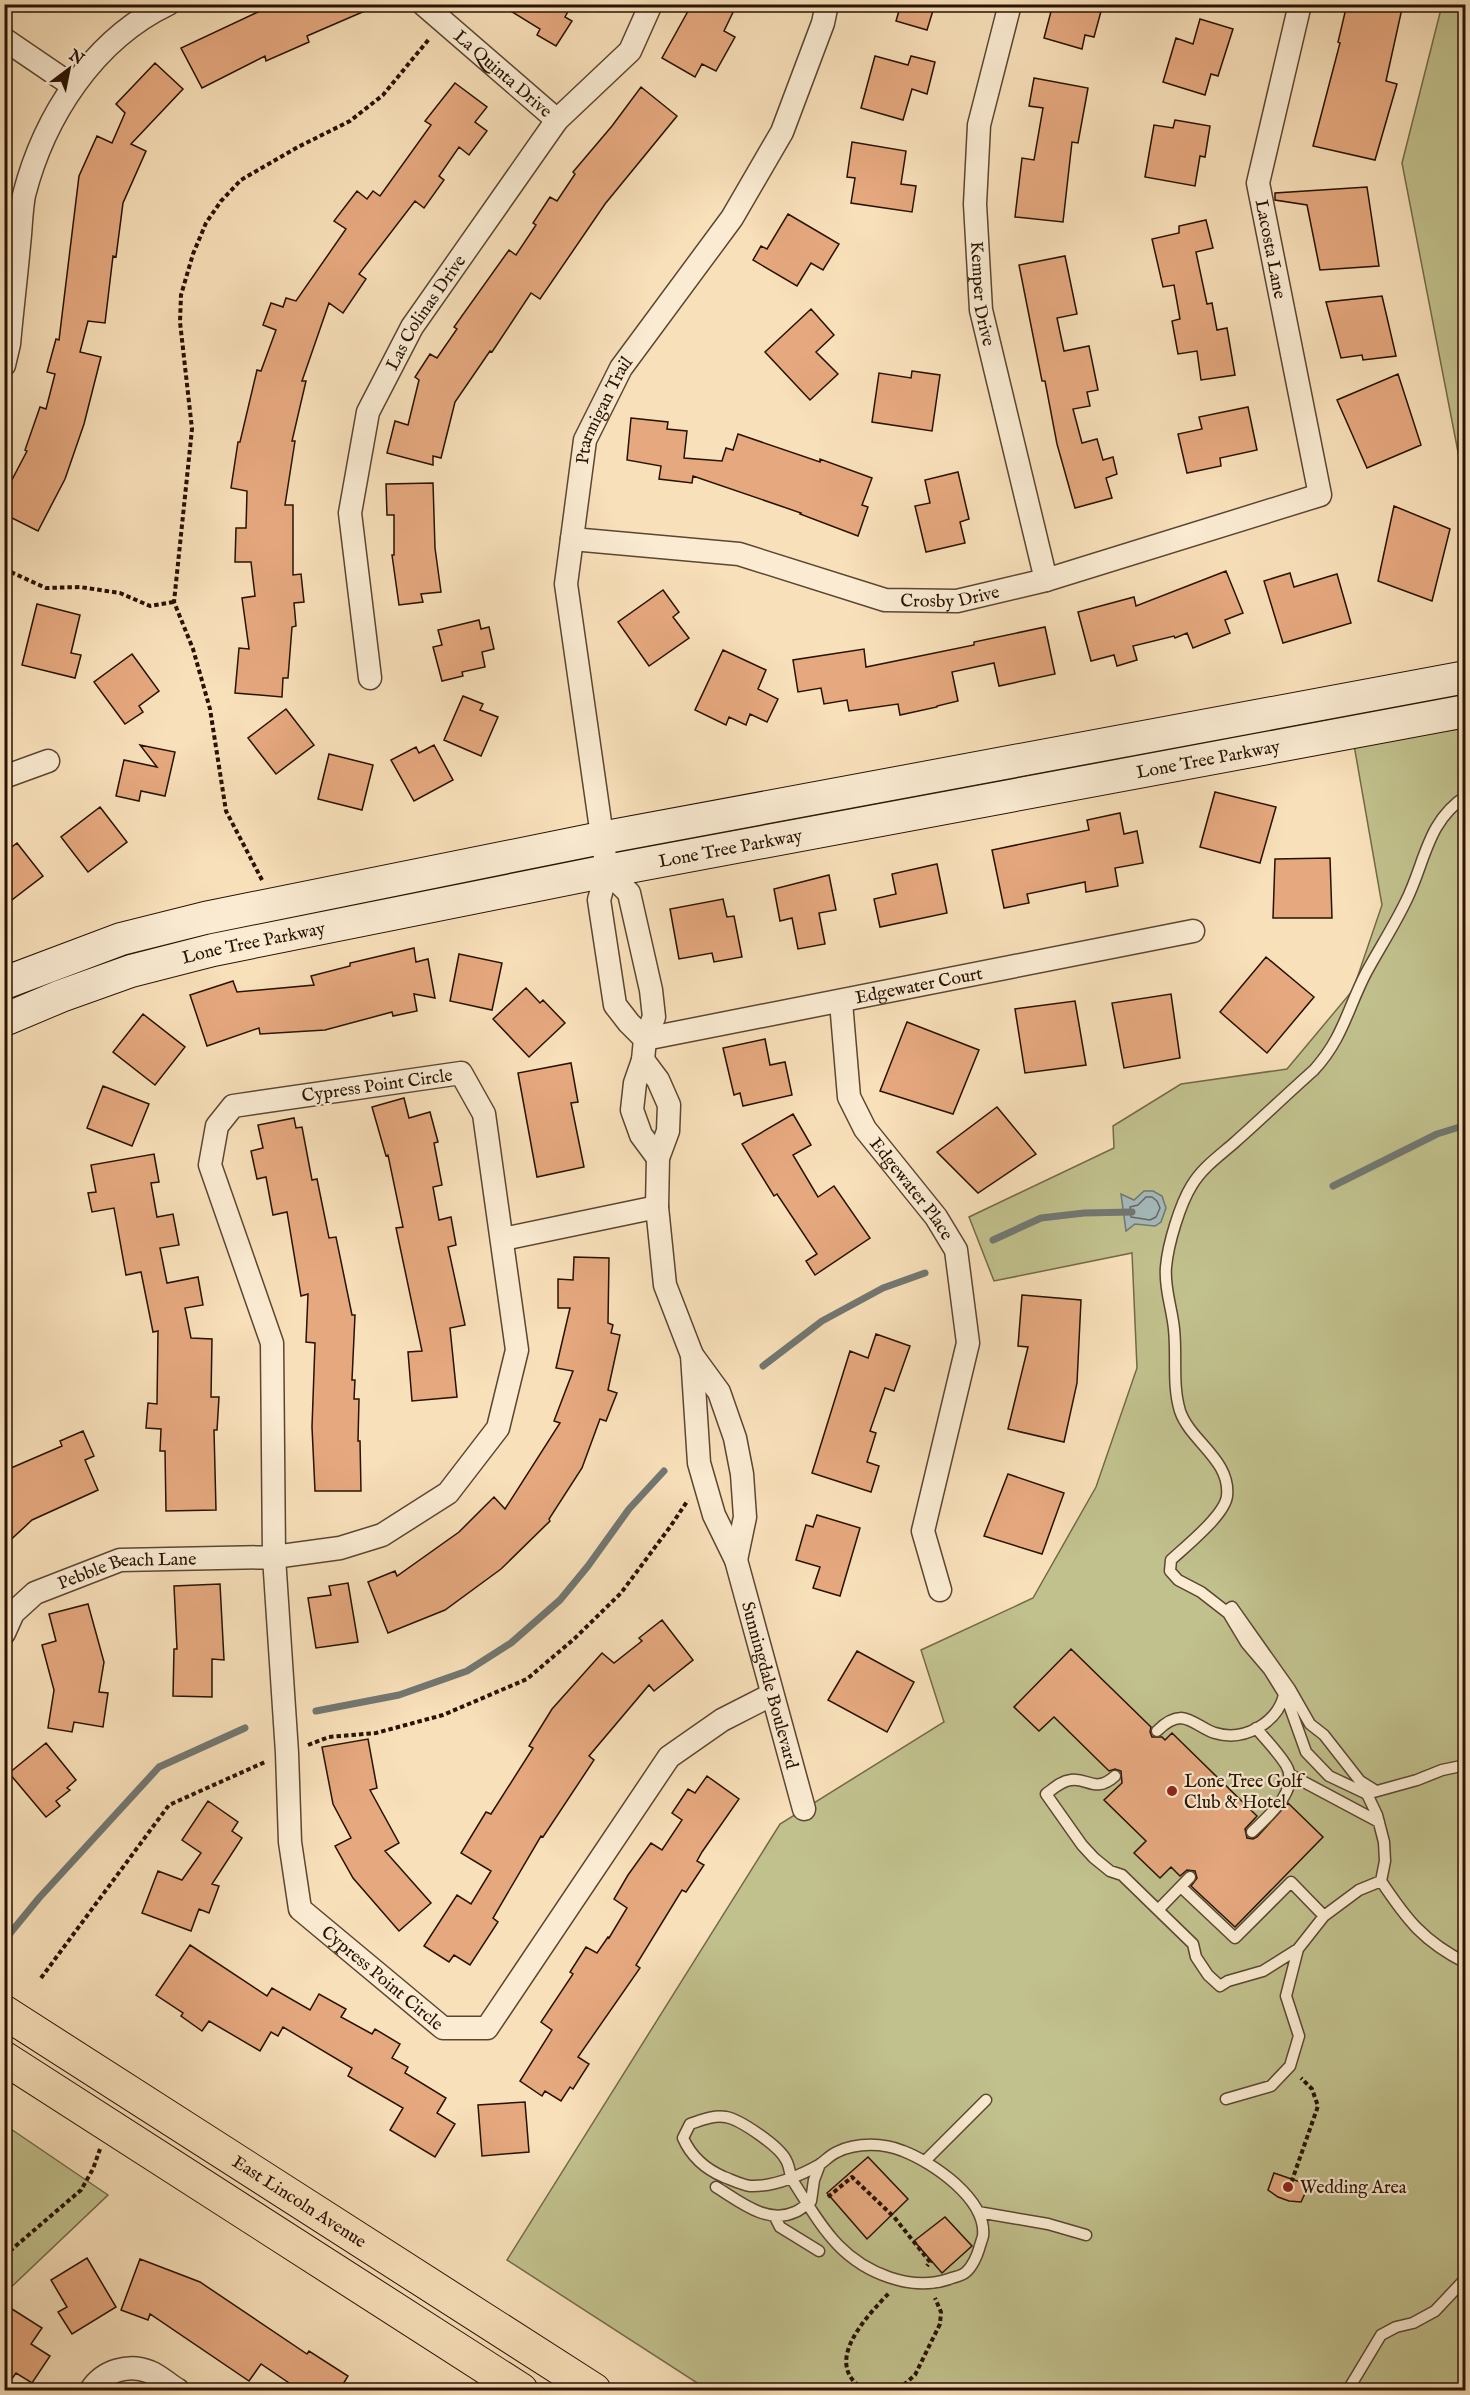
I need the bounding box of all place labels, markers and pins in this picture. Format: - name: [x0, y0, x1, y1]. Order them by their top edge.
- place label: Lone Tree Golf Club & Hotel: [1184, 1771, 1306, 1815]
- marker: Lone Tree Golf Club & Hotel: [1165, 1784, 1179, 1798]
- place label: Wedding Area: [1300, 2177, 1407, 2200]
- marker: Wedding Area: [1281, 2180, 1295, 2194]

